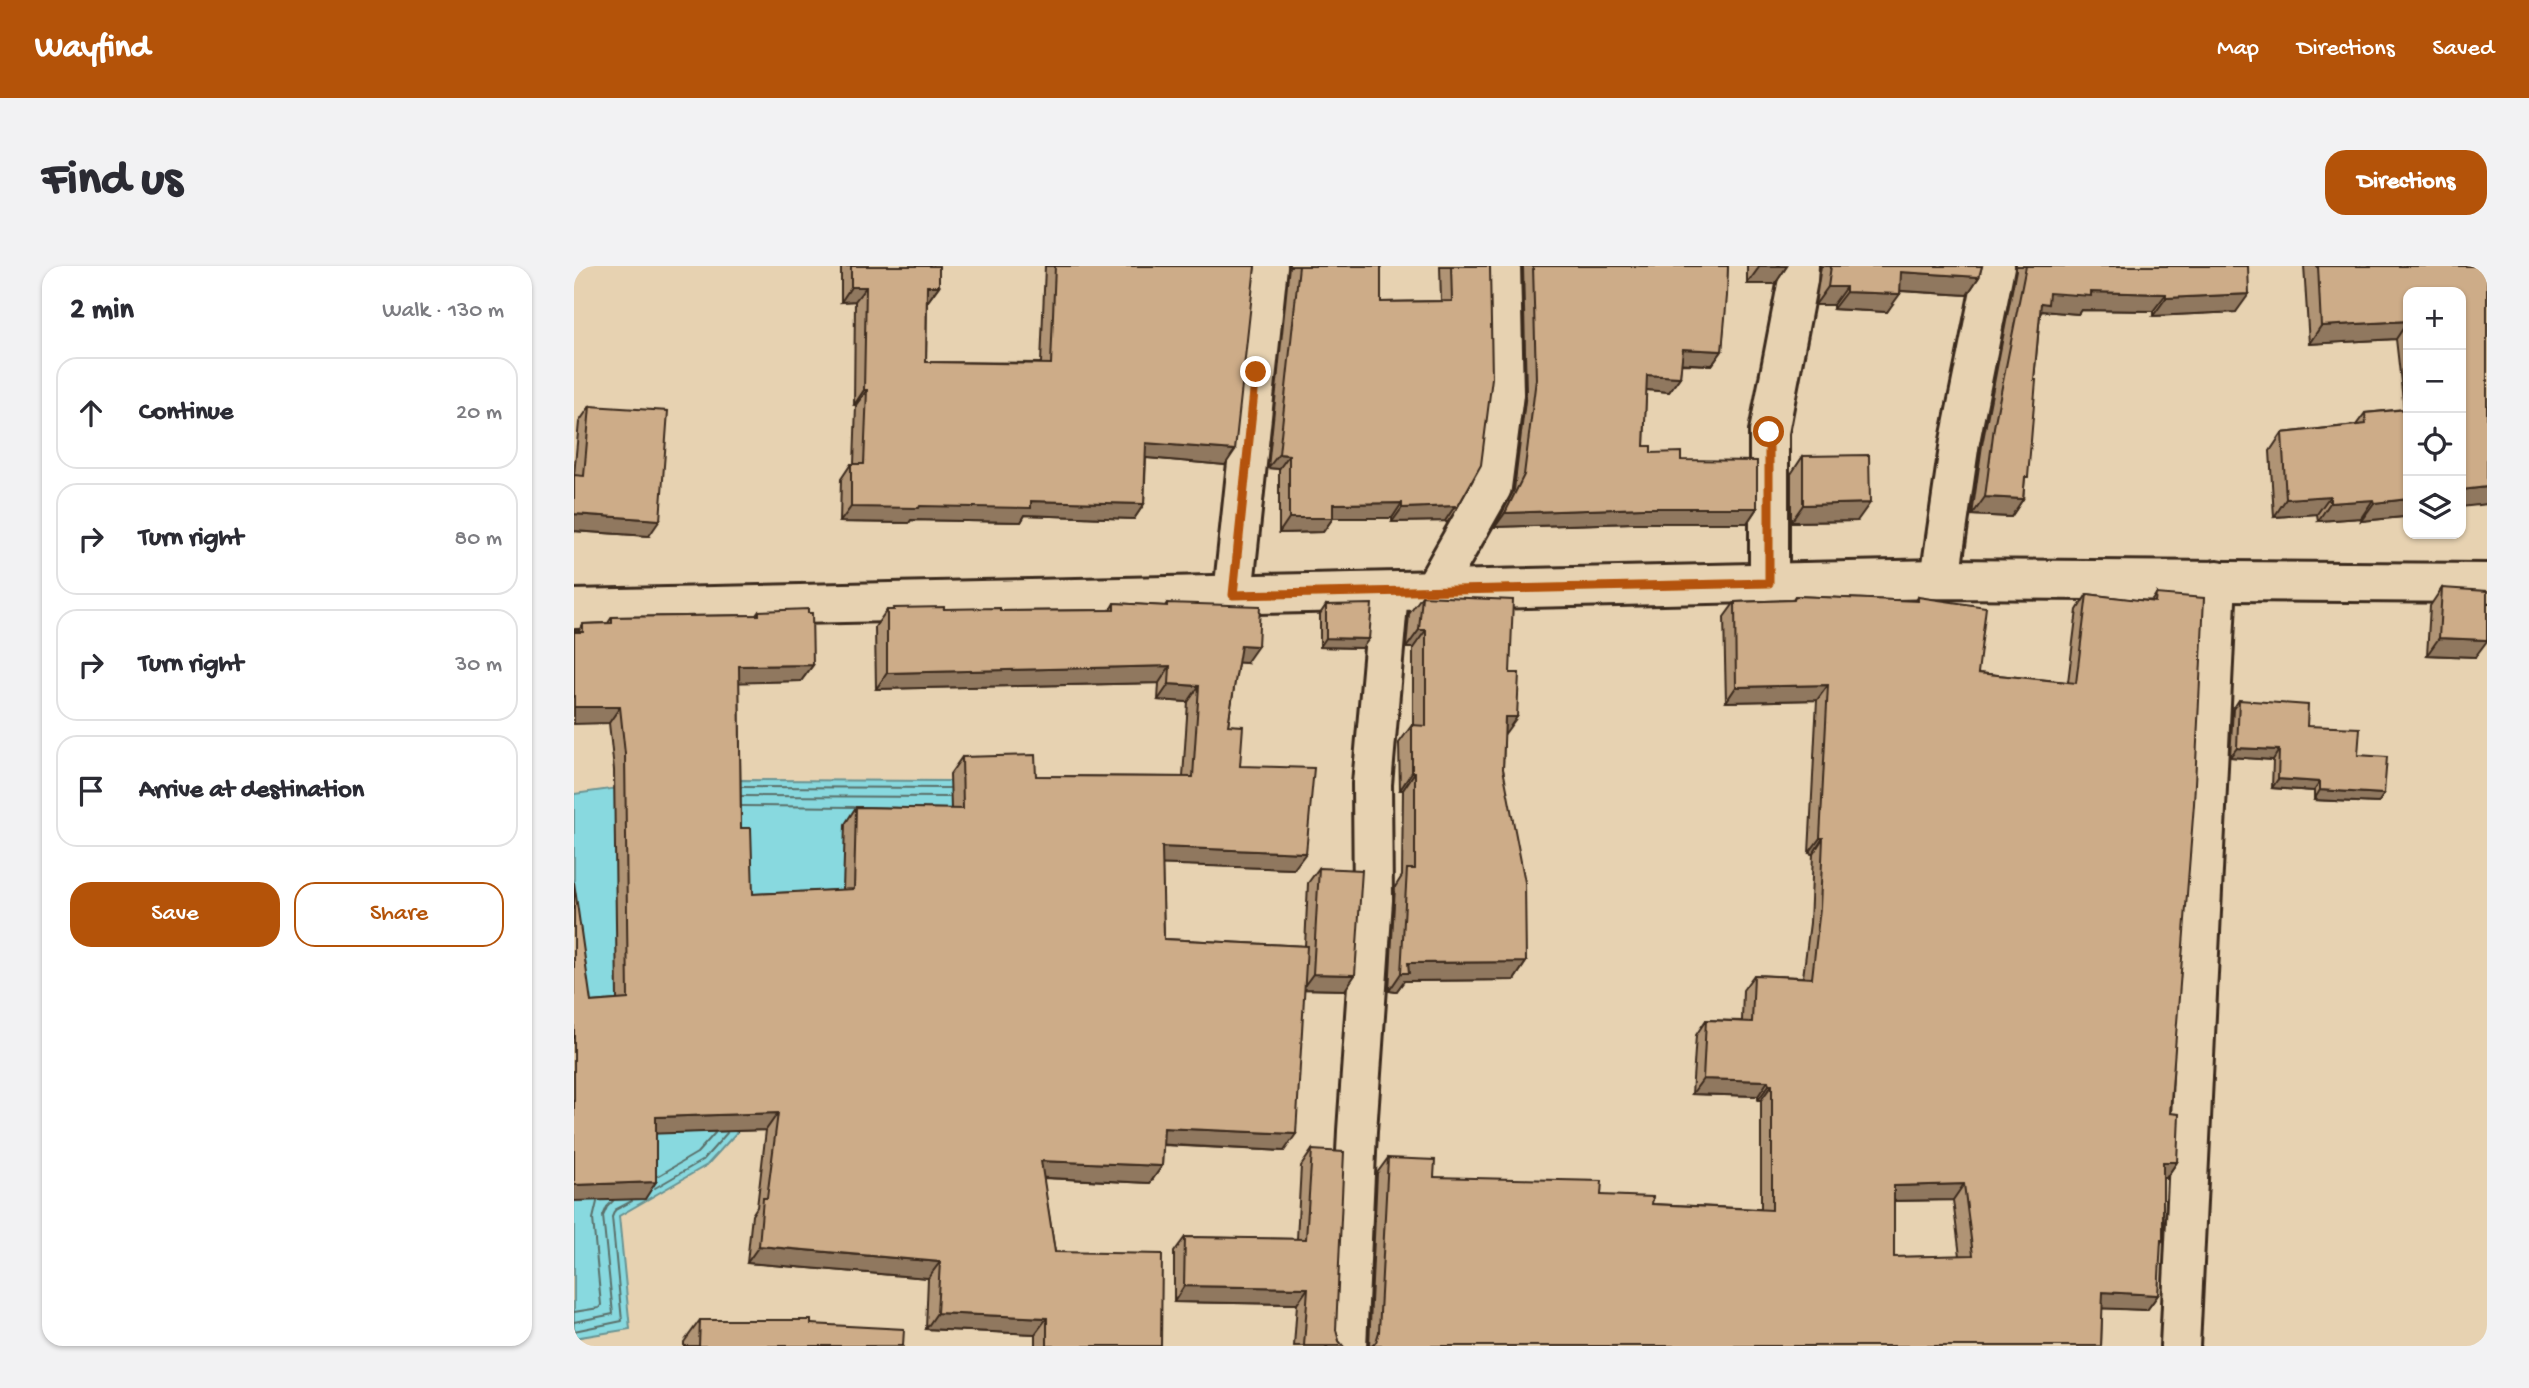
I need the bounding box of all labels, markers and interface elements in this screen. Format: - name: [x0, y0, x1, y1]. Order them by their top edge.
- text: Wayfind: [35, 30, 150, 68]
- text: Map: [2217, 35, 2259, 64]
- text: Directions: [2297, 35, 2395, 64]
- text: Saved: [2433, 35, 2494, 64]
- button: Directions: [2325, 150, 2487, 215]
- text: Find us: [42, 153, 182, 211]
- map controls: [2403, 287, 2466, 539]
- button: +: [2403, 287, 2466, 350]
- text: 2 min: [70, 294, 134, 329]
- text: Walk · 130 m: [382, 298, 504, 325]
- button: −: [2403, 350, 2466, 413]
- route end: [1240, 356, 1271, 387]
- icon: ahead: [72, 394, 110, 432]
- text: Continue: [139, 398, 233, 429]
- text: 20 m: [456, 400, 502, 427]
- button: locate: [2403, 413, 2466, 476]
- route start: [1753, 416, 1784, 447]
- button: layers: [2403, 476, 2466, 539]
- icon: right: [72, 520, 110, 558]
- text: Turn right: [139, 524, 243, 555]
- text: 80 m: [455, 526, 502, 553]
- icon: right: [72, 646, 110, 684]
- text: Turn right: [139, 650, 243, 681]
- text: 30 m: [455, 652, 502, 679]
- icon: arrive: [72, 772, 110, 810]
- text: Arrive at destination: [139, 776, 364, 807]
- button: Save: [70, 882, 280, 947]
- button: Share: [294, 882, 504, 947]

